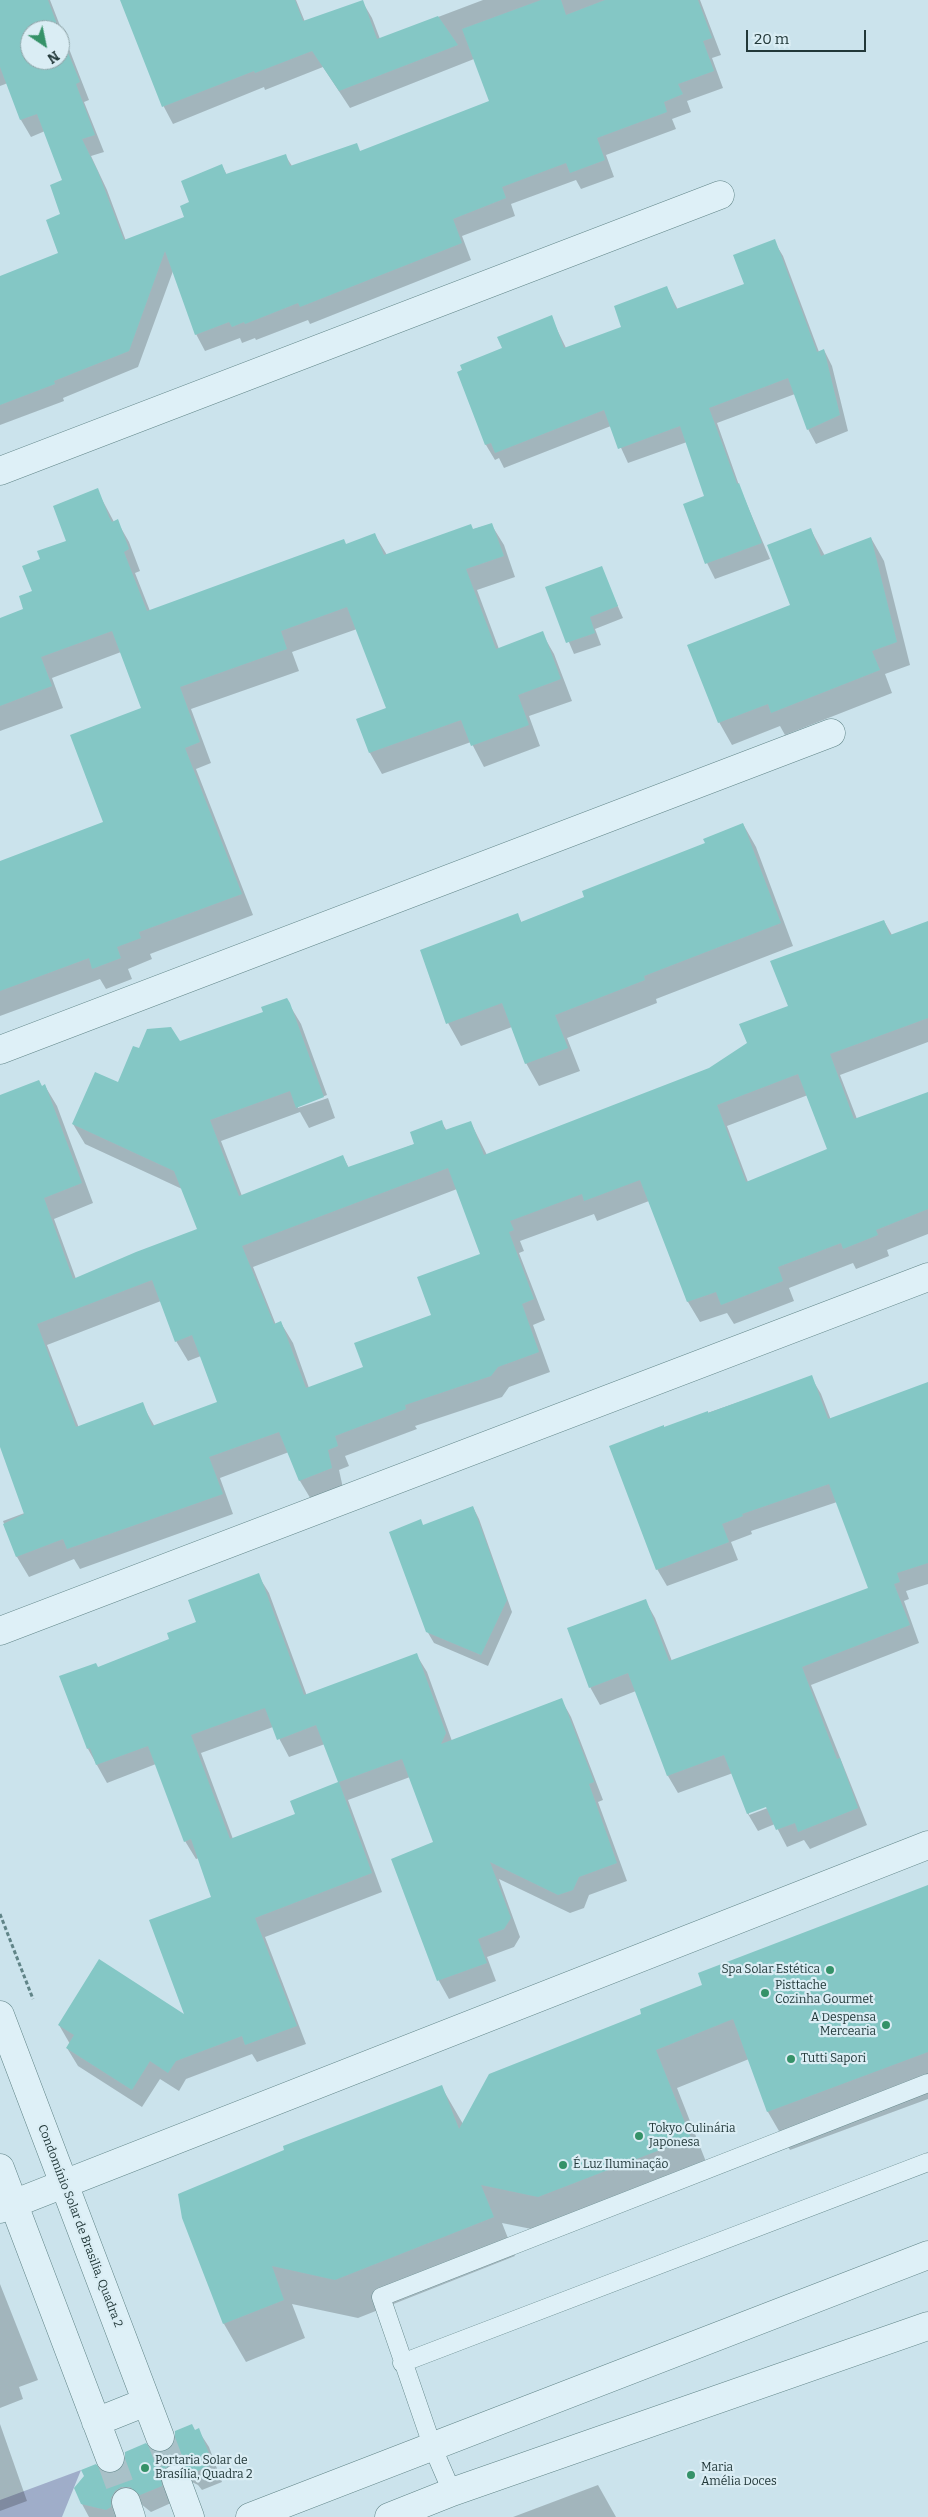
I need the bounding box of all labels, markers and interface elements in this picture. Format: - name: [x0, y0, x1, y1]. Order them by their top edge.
- north arrow: [20, 20, 70, 70]
- scale bar: [748, 20, 868, 52]
- text: 20 m: [754, 30, 789, 48]
- text: N: [44, 47, 62, 67]
- place label: Spa Solar Estética: [721, 1963, 820, 1977]
- marker: Spa Solar Estética: [824, 1964, 836, 1976]
- place label: Pisttache Cozinha Gourmet: [775, 1979, 873, 2007]
- marker: Pisttache Cozinha Gourmet: [759, 1987, 771, 1999]
- place label: A Despensa Mercearia: [811, 2011, 876, 2039]
- marker: A Despensa Mercearia: [880, 2019, 892, 2031]
- place label: Tutti Sapori: [801, 2052, 866, 2066]
- marker: Tutti Sapori: [785, 2053, 797, 2065]
- street label: Condomínio Solar de Brasilia, Quadra 2: [35, 2122, 125, 2330]
- place label: Tokyo Culinária Japonesa: [649, 2122, 736, 2150]
- marker: Tokyo Culinária Japonesa: [633, 2130, 645, 2142]
- place label: É Luz Iluminação: [573, 2158, 668, 2172]
- marker: É Luz Iluminação: [557, 2159, 569, 2171]
- place label: Portaria Solar de Brasília, Quadra 2: [155, 2454, 253, 2482]
- place label: Maria Amélia Doces: [701, 2461, 777, 2489]
- marker: Portaria Solar de Brasília, Quadra 2: [139, 2462, 151, 2474]
- marker: Maria Amélia Doces: [685, 2469, 697, 2481]

